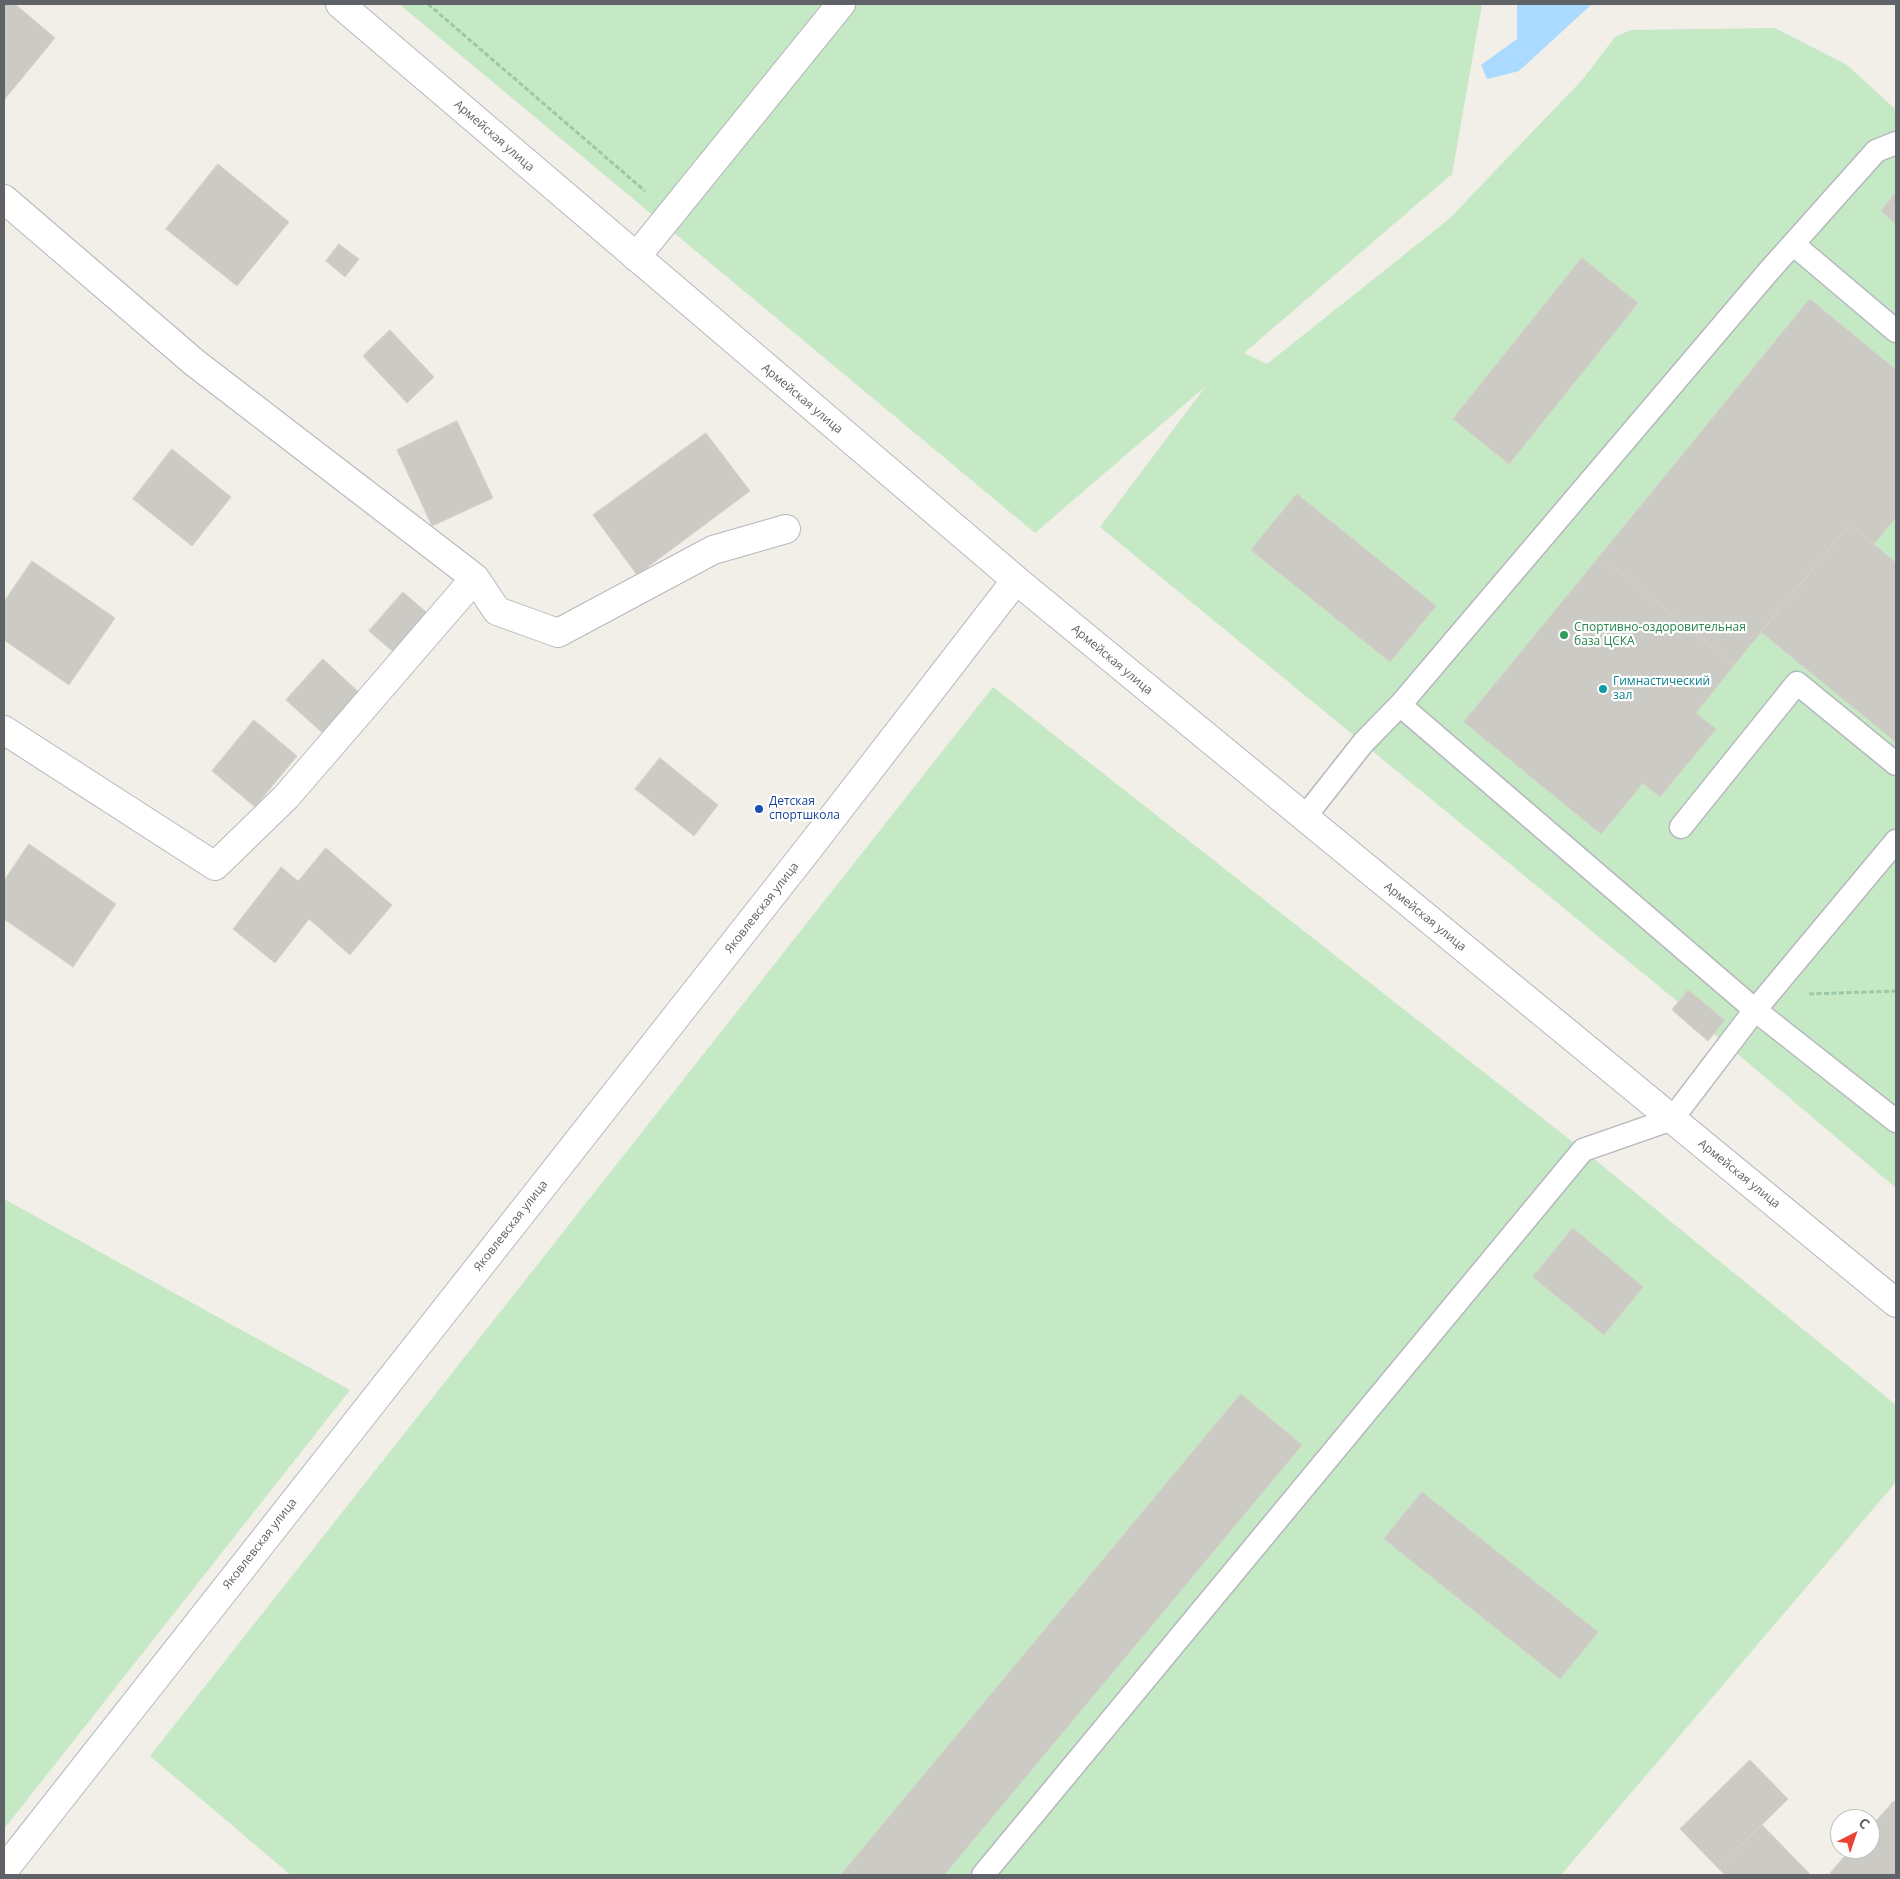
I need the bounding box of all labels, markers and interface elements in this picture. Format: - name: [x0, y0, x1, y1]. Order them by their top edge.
- street label: Армейская улица: [451, 97, 537, 175]
- street label: Армейская улица: [759, 361, 845, 437]
- place label: Спортивно-оздоровительная база ЦСКА: [1574, 621, 1746, 649]
- street label: Армейская улица: [1069, 622, 1155, 698]
- marker: Спортивно-оздоровительная база ЦСКА: [1558, 629, 1570, 641]
- place label: Гимнастический зал: [1613, 675, 1710, 703]
- marker: Гимнастический зал: [1597, 683, 1609, 695]
- place label: Детская спортшкола: [769, 795, 840, 823]
- marker: Детская спортшкола: [753, 803, 765, 815]
- street label: Яковлевская улица: [722, 860, 802, 956]
- street label: Армейская улица: [1381, 880, 1469, 954]
- street label: Армейская улица: [1695, 1137, 1783, 1211]
- street label: Яковлевская улица: [471, 1178, 551, 1274]
- street label: Яковлевская улица: [220, 1496, 300, 1592]
- north arrow: [1830, 1809, 1880, 1859]
- text: С: [1855, 1813, 1874, 1833]

